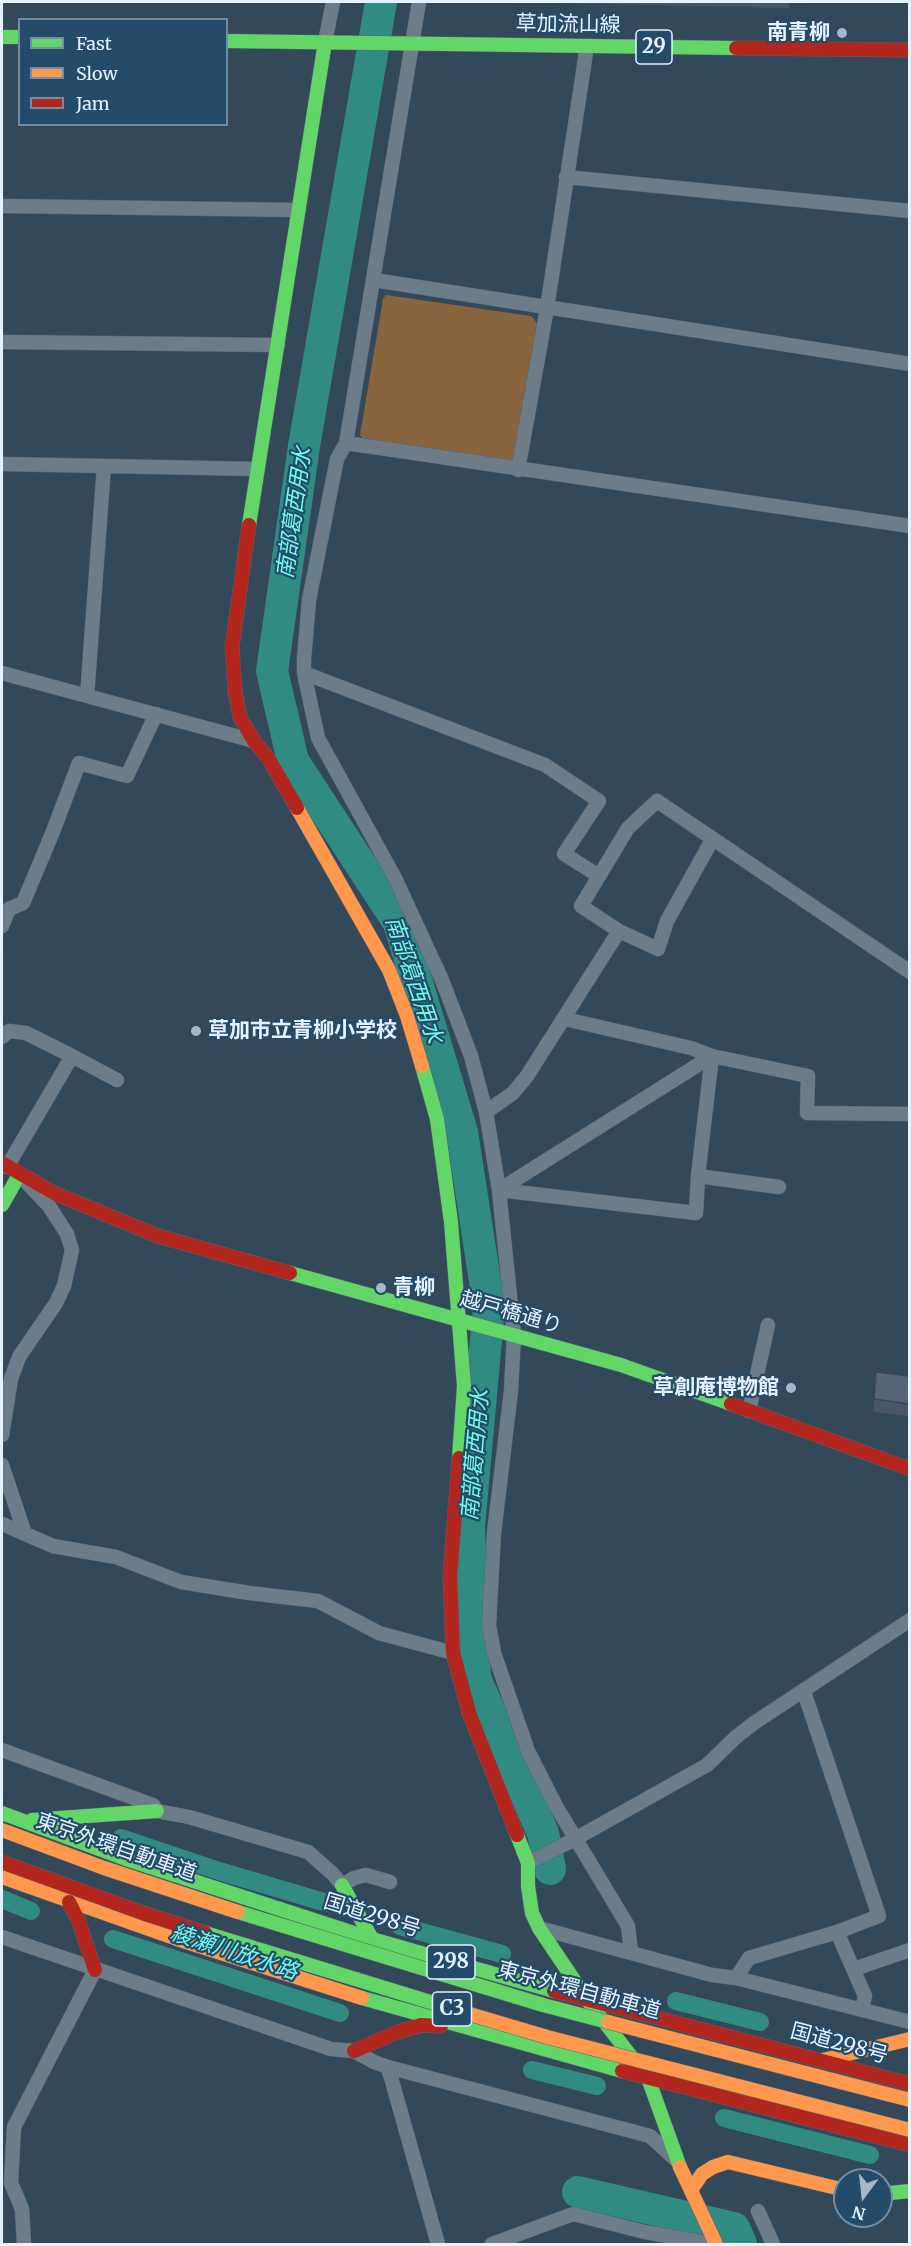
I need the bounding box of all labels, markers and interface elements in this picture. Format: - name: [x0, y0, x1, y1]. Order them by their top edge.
- street label: 草加流山線: [515, 11, 621, 39]
- legend: [18, 18, 228, 126]
- place label: 南青柳: [767, 20, 830, 46]
- marker: 南青柳: [835, 26, 849, 40]
- road number: 29: [636, 30, 672, 64]
- text: Fast: [76, 32, 112, 55]
- text: Slow: [76, 62, 118, 85]
- text: Jam: [76, 92, 110, 115]
- water label: 南部葛西用水: [273, 446, 317, 580]
- water label: 南部葛西用水: [379, 913, 447, 1047]
- place label: 草加市立青柳小学校: [208, 1018, 397, 1044]
- marker: 草加市立青柳小学校: [189, 1024, 203, 1038]
- place label: 青柳: [393, 1275, 435, 1301]
- marker: 青柳: [374, 1281, 388, 1295]
- street label: 越戸橋通り: [457, 1286, 565, 1340]
- place label: 草創庵博物館: [653, 1375, 779, 1401]
- marker: 草創庵博物館: [784, 1381, 798, 1395]
- water label: 南部葛西用水: [457, 1388, 495, 1522]
- street label: 東京外環自動車道: [32, 1809, 200, 1887]
- street label: 国道298号: [321, 1889, 423, 1943]
- water label: 綾瀬川放水路: [167, 1920, 301, 1986]
- road number: 298: [427, 1945, 475, 1979]
- street label: 東京外環自動車道: [495, 1957, 663, 2025]
- road number: C3: [432, 1992, 472, 2026]
- street label: 国道298号: [788, 2019, 890, 2069]
- north arrow: [833, 2168, 893, 2228]
- text: N: [850, 2202, 868, 2225]

